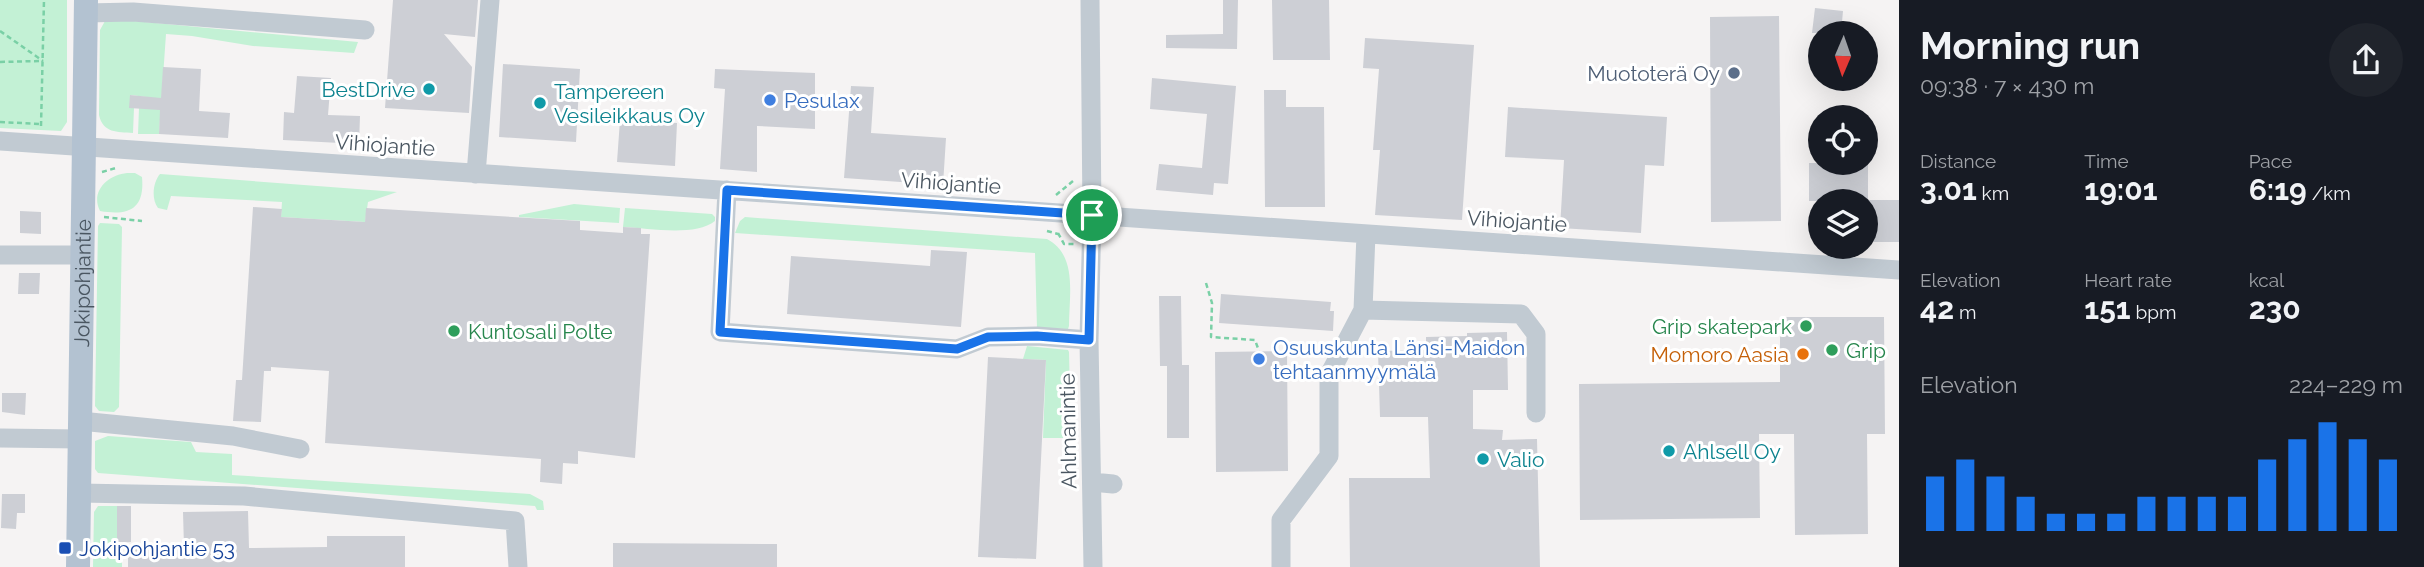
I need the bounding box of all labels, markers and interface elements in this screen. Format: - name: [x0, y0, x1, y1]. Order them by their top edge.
- north arrow: [1808, 21, 1878, 91]
- map controls: [1808, 21, 1878, 259]
- text: Morning run: [1920, 23, 2140, 68]
- button: share: [2329, 23, 2403, 97]
- place label: Muototerä Oy: [1587, 61, 1720, 86]
- marker: Muototerä Oy: [1726, 65, 1742, 81]
- text: 09:38 · 7 × 430 m: [1920, 72, 2094, 99]
- place label: BestDrive: [321, 77, 415, 102]
- place label: Tampereen Vesileikkaus Oy: [554, 79, 705, 128]
- marker: BestDrive: [421, 81, 437, 97]
- place label: Pesulax: [784, 88, 860, 113]
- marker: Pesulax: [762, 92, 778, 108]
- marker: Tampereen Vesileikkaus Oy: [532, 95, 548, 111]
- button: locate: [1808, 105, 1878, 175]
- street label: Vihiojantie: [334, 129, 436, 161]
- text: Distance: [1920, 150, 1996, 172]
- text: Time: [2084, 150, 2129, 172]
- text: Pace: [2249, 150, 2292, 172]
- street label: Vihiojantie: [900, 167, 1002, 199]
- text: 3.01: [1920, 172, 1977, 207]
- text: 19:01: [2084, 172, 2157, 207]
- text: 6:19: [2249, 172, 2307, 207]
- text: km: [1977, 182, 2009, 204]
- text: /km: [2307, 182, 2351, 204]
- pin: [1062, 185, 1122, 245]
- button: layers: [1808, 189, 1878, 259]
- icon: arrive: [1073, 196, 1111, 234]
- street label: Vihiojantie: [1466, 205, 1568, 237]
- street label: Jokipohjantie: [69, 219, 95, 347]
- text: Elevation: [1920, 269, 2001, 291]
- text: Heart rate: [2084, 269, 2172, 291]
- text: kcal: [2249, 269, 2284, 291]
- text: 42: [1920, 291, 1954, 326]
- text: 151: [2084, 291, 2131, 326]
- text: 230: [2249, 291, 2301, 326]
- text: m: [1954, 301, 1976, 323]
- text: bpm: [2131, 301, 2176, 323]
- place label: Grip skatepark: [1652, 314, 1792, 339]
- marker: Grip skatepark: [1798, 318, 1814, 334]
- place label: Kuntosali Polte: [468, 319, 613, 344]
- marker: Kuntosali Polte: [446, 323, 462, 339]
- place label: Osuuskunta Länsi-Maidon tehtaanmyymälä: [1273, 335, 1525, 384]
- place label: Grip: [1846, 338, 1886, 363]
- place label: Momoro Aasia: [1651, 342, 1789, 367]
- marker: Grip: [1824, 342, 1840, 358]
- marker: Momoro Aasia: [1795, 346, 1811, 362]
- marker: Osuuskunta Länsi-Maidon tehtaanmyymälä: [1251, 351, 1267, 367]
- text: Elevation: [1920, 371, 2018, 398]
- text: 224–229 m: [2289, 371, 2403, 398]
- street label: Ahlmanintie: [1054, 373, 1082, 489]
- place label: Ahlsell Oy: [1683, 439, 1781, 464]
- marker: Ahlsell Oy: [1661, 443, 1677, 459]
- place label: Valio: [1497, 447, 1544, 472]
- marker: Valio: [1475, 451, 1491, 467]
- place label: Jokipohjantie 53: [79, 536, 235, 561]
- marker: Jokipohjantie 53: [57, 540, 73, 556]

